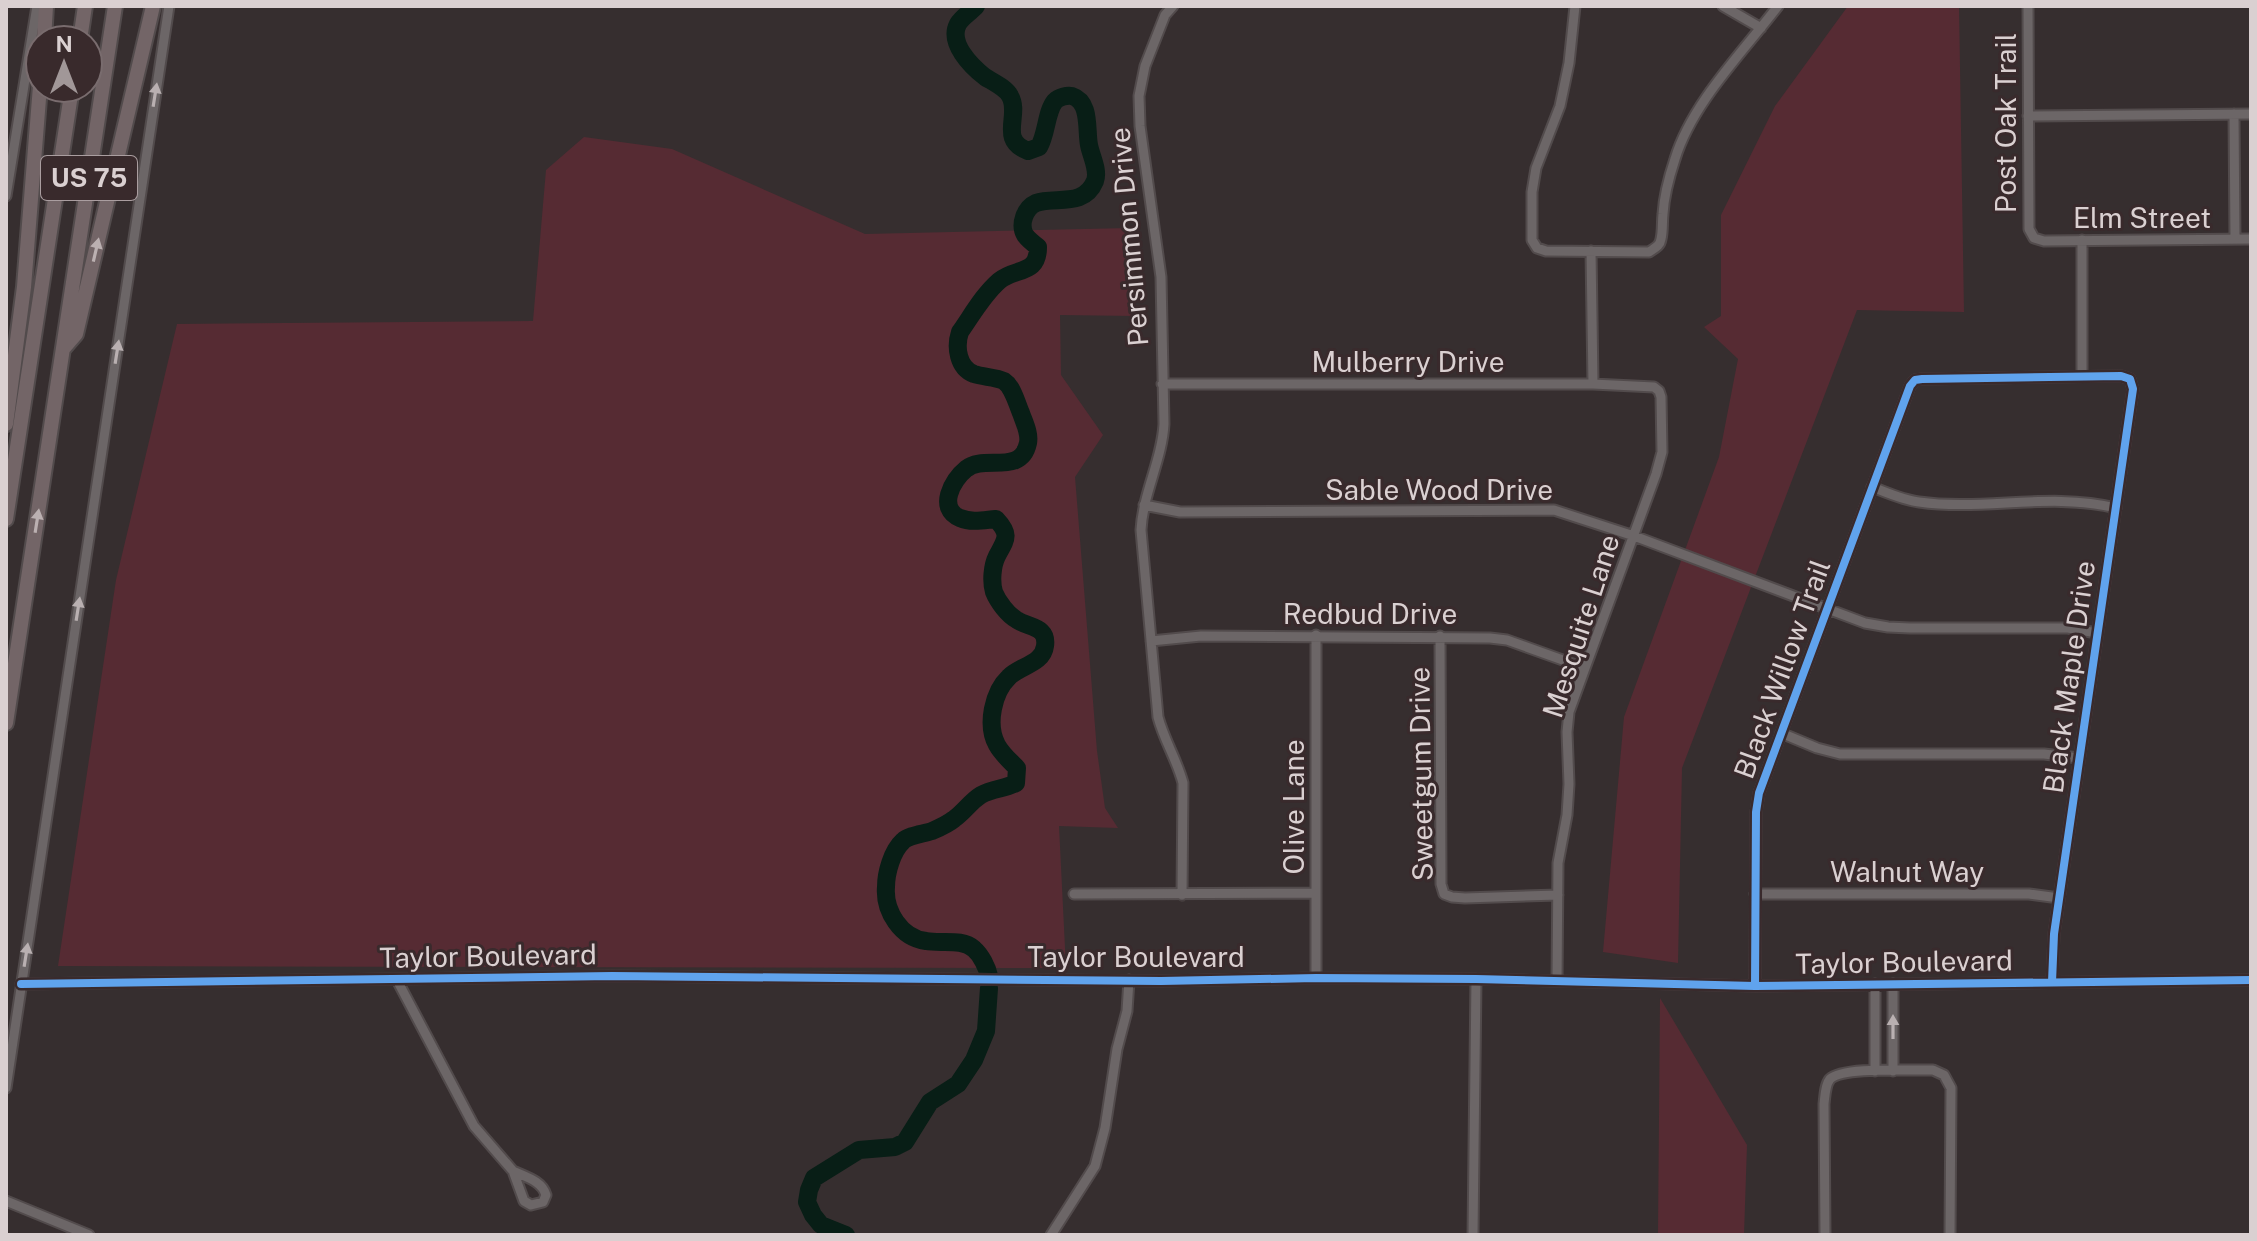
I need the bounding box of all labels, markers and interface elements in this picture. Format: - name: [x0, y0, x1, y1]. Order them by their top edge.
- north arrow: [24, 24, 104, 104]
- text: N: [55, 31, 73, 57]
- street label: Post Oak Trail: [1989, 33, 2022, 213]
- one-way arrow: [149, 82, 162, 107]
- street label: Persimmon Drive: [1102, 126, 1155, 348]
- road number: US 75: [41, 156, 137, 200]
- street label: Elm Street: [2073, 201, 2211, 234]
- one-way arrow: [90, 238, 103, 263]
- one-way arrow: [111, 340, 123, 365]
- street label: Mulberry Drive: [1311, 345, 1505, 378]
- street label: Sable Wood Drive: [1325, 473, 1553, 506]
- one-way arrow: [31, 508, 44, 533]
- street label: Mesquite Lane: [1535, 530, 1626, 722]
- street label: Black Willow Trail: [1727, 555, 1836, 783]
- street label: Black Maple Drive: [2036, 559, 2101, 795]
- one-way arrow: [72, 597, 85, 622]
- street label: Redbud Drive: [1283, 597, 1457, 630]
- street label: Sweetgum Drive: [1402, 667, 1439, 881]
- street label: Olive Lane: [1277, 739, 1310, 875]
- street label: Walnut Way: [1830, 855, 1984, 888]
- street label: Taylor Boulevard: [379, 937, 597, 974]
- street label: Taylor Boulevard: [1027, 940, 1245, 973]
- one-way arrow: [20, 943, 32, 968]
- street label: Taylor Boulevard: [1795, 943, 2013, 980]
- one-way arrow: [1887, 1014, 1899, 1039]

